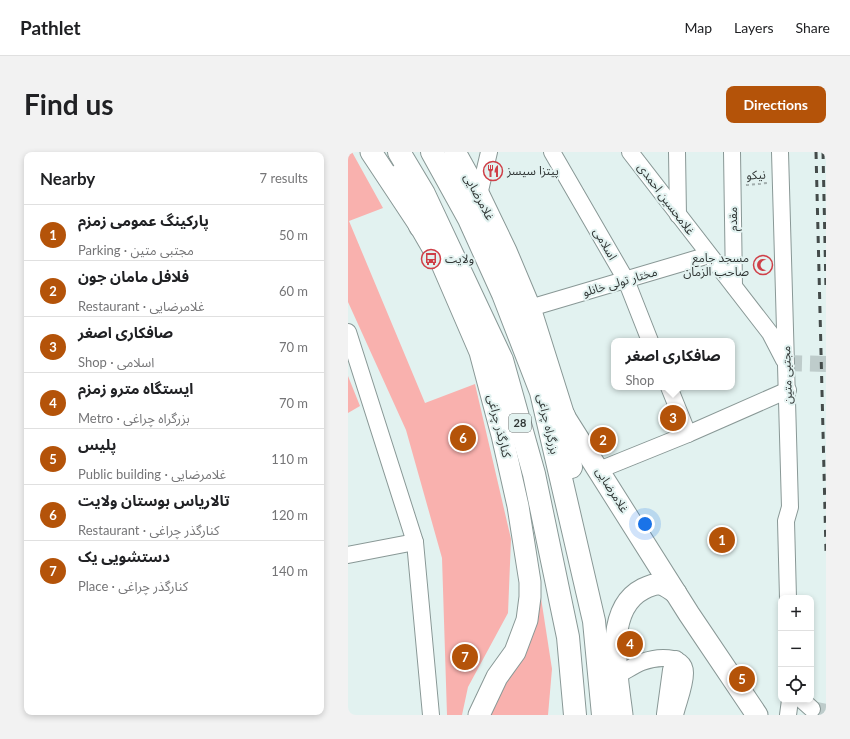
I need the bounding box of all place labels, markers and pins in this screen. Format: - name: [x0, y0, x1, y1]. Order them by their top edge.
- restaurant icon: پیتزا سیسز: [482, 160, 504, 182]
- place label: پیتزا سیسز: [506, 163, 559, 179]
- bus stop icon: ولایت: [420, 248, 442, 270]
- place label: مسجد جامع صاحب الزمان: [683, 250, 749, 279]
- place label: ولایت: [445, 251, 474, 266]
- mosque icon: مسجد جامع صاحب الزمان: [752, 254, 774, 276]
- pin: 3: [660, 403, 686, 433]
- pin: 6: [450, 423, 476, 453]
- pin: 2: [590, 425, 616, 455]
- pin: 1: [709, 525, 735, 555]
- pin: 4: [617, 629, 643, 659]
- pin: 7: [452, 642, 478, 672]
- pin: 5: [729, 664, 755, 694]

